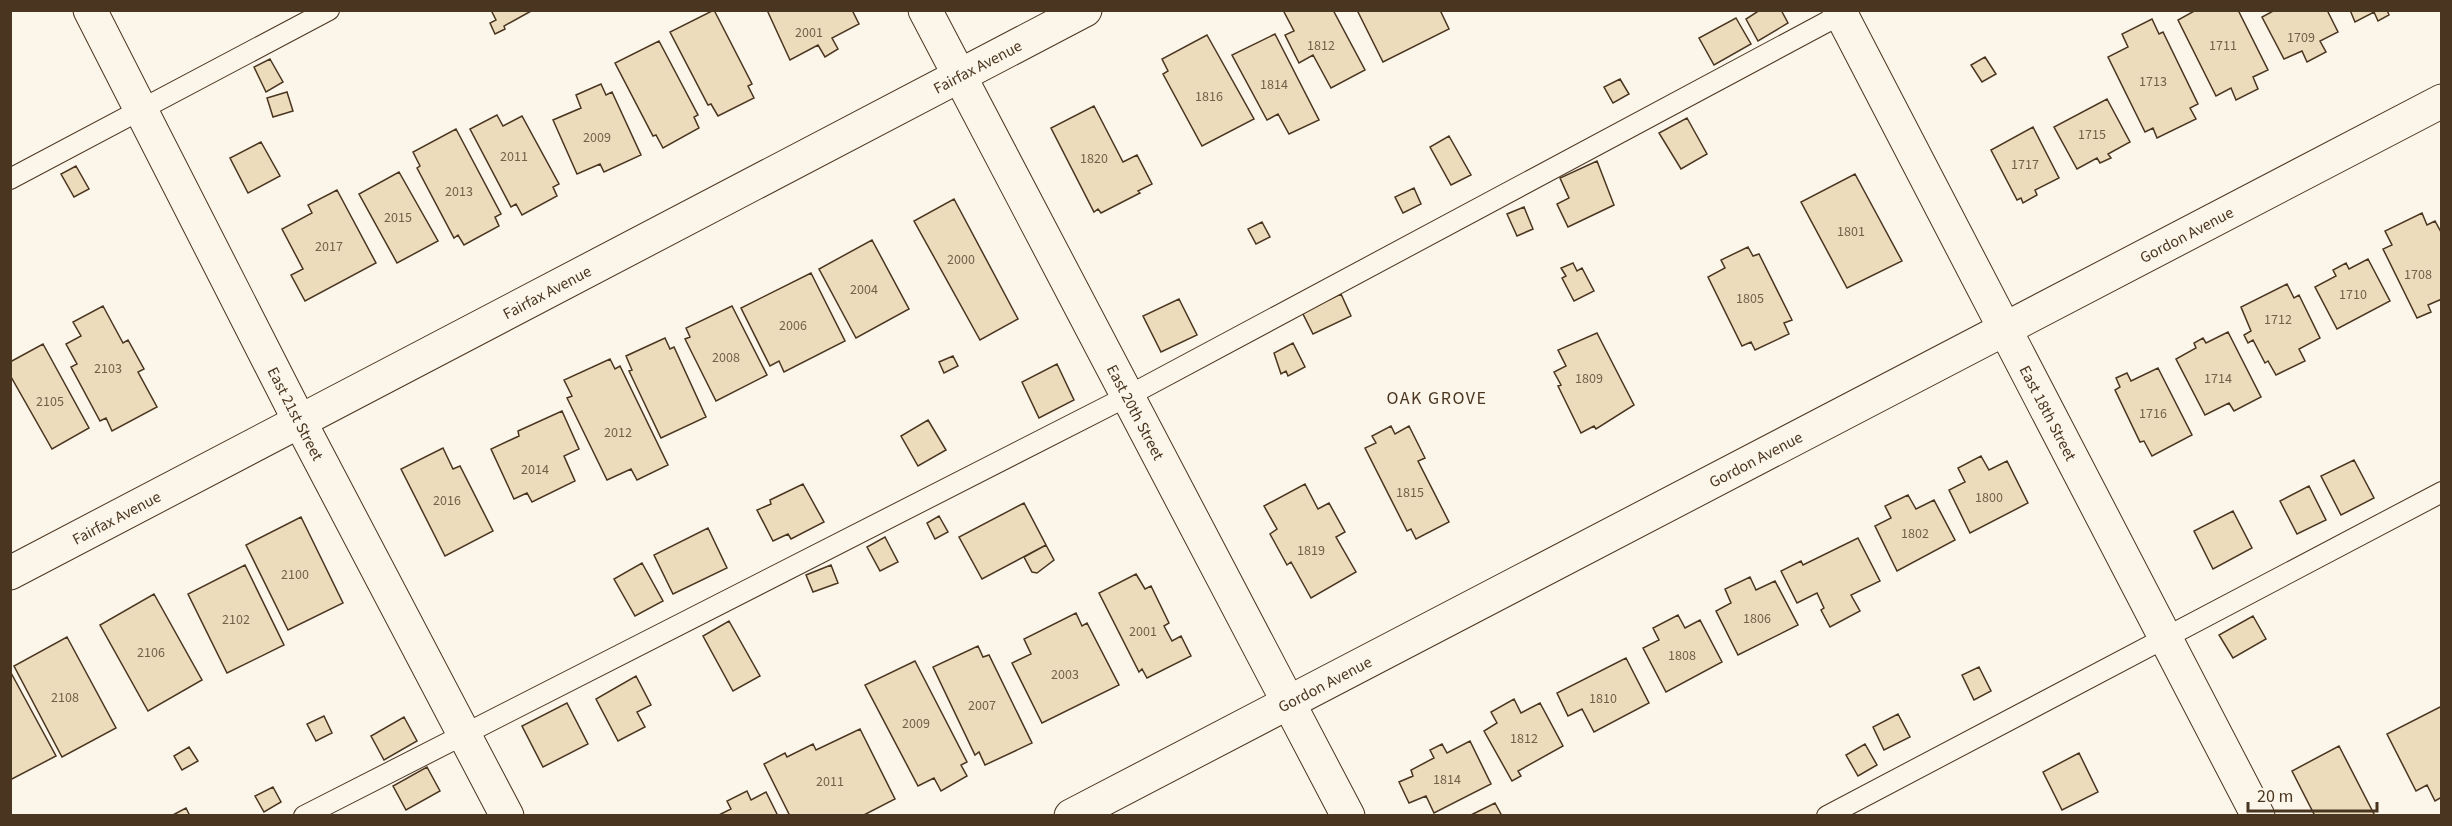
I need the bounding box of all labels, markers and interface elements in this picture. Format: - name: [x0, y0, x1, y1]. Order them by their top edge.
- house number: 2001: [795, 23, 823, 43]
- house number: 1709: [2287, 28, 2315, 48]
- street label: Fairfax Avenue: [930, 35, 1026, 100]
- house number: 1812: [1307, 36, 1335, 56]
- house number: 1711: [2209, 36, 2237, 56]
- house number: 1713: [2139, 72, 2167, 92]
- house number: 1814: [1260, 75, 1288, 95]
- house number: 1816: [1195, 87, 1223, 107]
- house number: 1715: [2078, 125, 2106, 145]
- house number: 2009: [583, 128, 611, 148]
- house number: 2011: [500, 147, 528, 167]
- house number: 1820: [1080, 149, 1108, 169]
- house number: 1717: [2011, 155, 2039, 175]
- house number: 2013: [445, 182, 473, 202]
- street label: Gordon Avenue: [2136, 202, 2238, 269]
- house number: 2015: [384, 208, 412, 228]
- house number: 1801: [1837, 222, 1865, 242]
- house number: 2017: [315, 237, 343, 257]
- house number: 2000: [947, 250, 975, 270]
- street label: Fairfax Avenue: [499, 260, 595, 325]
- house number: 1708: [2404, 265, 2432, 285]
- house number: 2004: [850, 280, 878, 300]
- house number: 1710: [2339, 285, 2367, 305]
- house number: 1805: [1736, 289, 1764, 309]
- house number: 1712: [2264, 310, 2292, 330]
- house number: 2006: [779, 316, 807, 336]
- house number: 2008: [712, 348, 740, 368]
- house number: 2103: [94, 359, 122, 379]
- street label: East 20th Street: [1101, 361, 1169, 465]
- street label: East 18th Street: [2014, 362, 2082, 465]
- street label: East 21st Street: [262, 363, 329, 465]
- house number: 1809: [1575, 369, 1603, 389]
- house number: 1714: [2204, 369, 2232, 389]
- district label: OAK GROVE: [1387, 386, 1487, 411]
- house number: 2105: [36, 392, 64, 412]
- house number: 1716: [2139, 404, 2167, 424]
- house number: 2012: [604, 423, 632, 443]
- street label: Gordon Avenue: [1705, 426, 1807, 493]
- house number: 2014: [521, 460, 549, 480]
- house number: 1815: [1396, 483, 1424, 503]
- street label: Fairfax Avenue: [69, 486, 165, 550]
- house number: 1800: [1975, 488, 2003, 508]
- house number: 2016: [433, 491, 461, 511]
- house number: 1802: [1901, 524, 1929, 544]
- house number: 1819: [1297, 541, 1325, 561]
- house number: 2100: [281, 565, 309, 585]
- house number: 1806: [1743, 609, 1771, 629]
- house number: 2102: [222, 610, 250, 630]
- house number: 2001: [1129, 622, 1157, 642]
- house number: 2106: [137, 643, 165, 663]
- house number: 1808: [1668, 646, 1696, 666]
- street label: Gordon Avenue: [1274, 651, 1376, 718]
- house number: 2003: [1051, 665, 1079, 685]
- house number: 2108: [51, 688, 79, 708]
- house number: 1810: [1589, 689, 1617, 709]
- house number: 2007: [968, 696, 996, 716]
- house number: 2009: [902, 714, 930, 734]
- house number: 1812: [1510, 729, 1538, 749]
- house number: 1814: [1433, 770, 1461, 790]
- house number: 2011: [816, 772, 844, 792]
- scale bar: [2248, 775, 2377, 813]
- text: 20 m: [2257, 784, 2293, 809]

